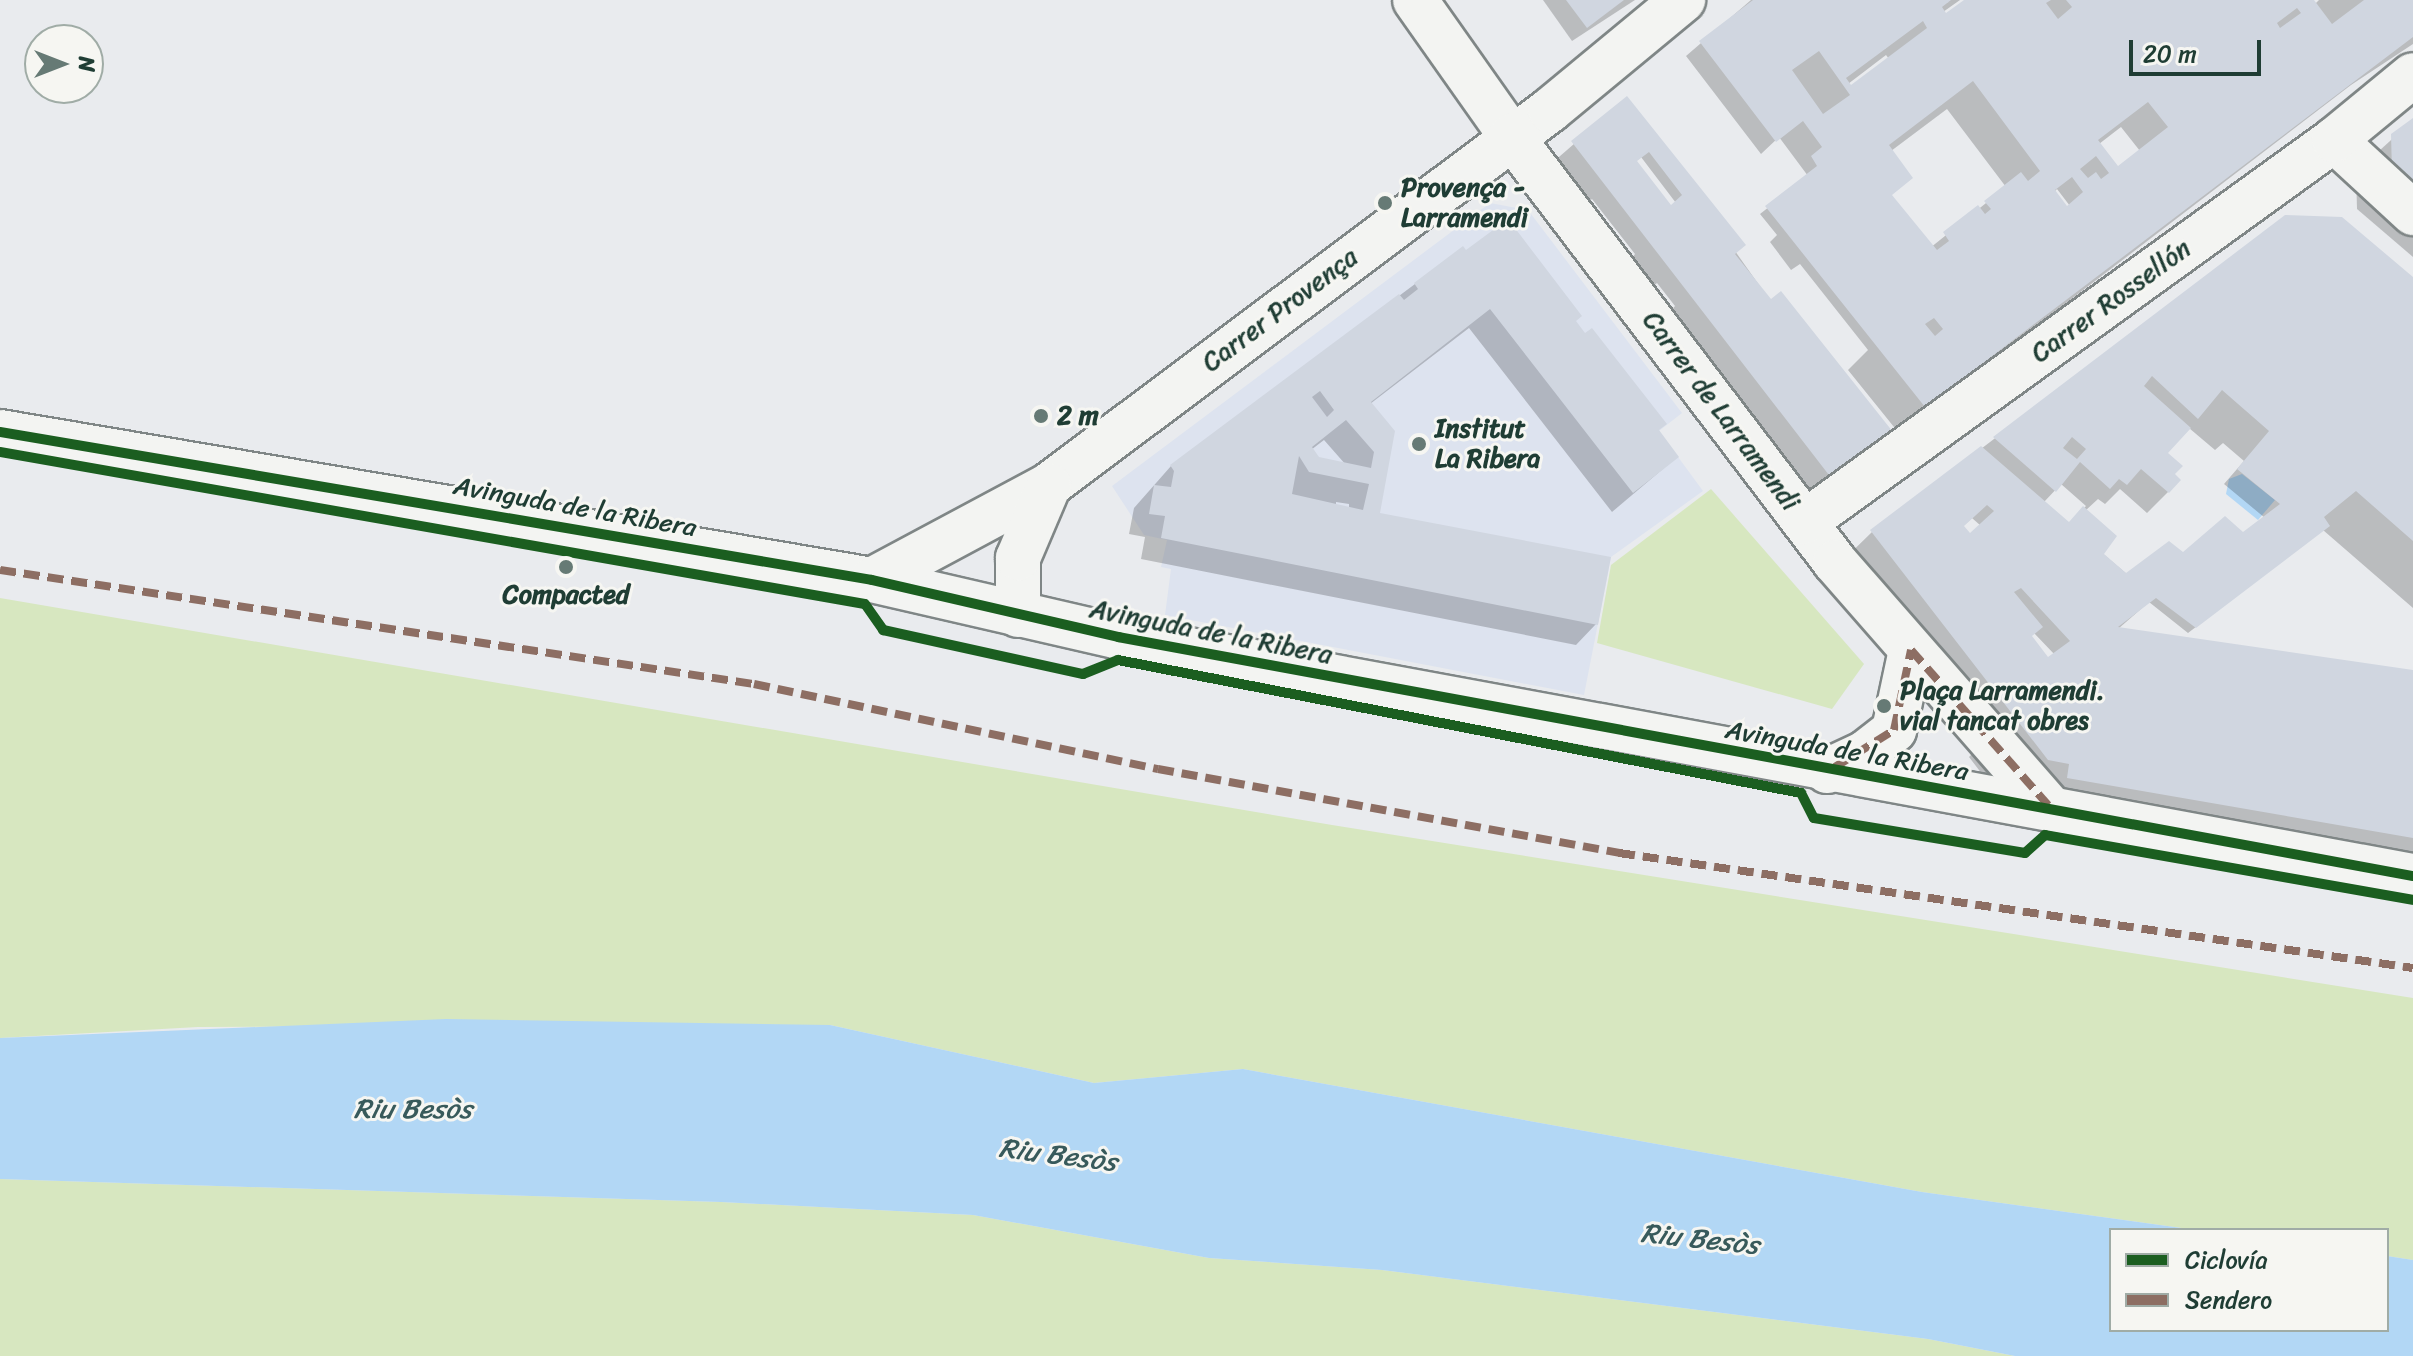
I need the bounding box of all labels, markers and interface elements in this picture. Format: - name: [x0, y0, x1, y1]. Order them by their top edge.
- north arrow: [24, 24, 104, 104]
- scale bar: [2133, 24, 2265, 74]
- text: 20 m: [2143, 33, 2197, 75]
- text: N: [67, 56, 106, 72]
- place label: Provença - Larramendi: [1401, 172, 1528, 234]
- marker: Provença - Larramendi: [1376, 194, 1394, 212]
- street label: Carrer Rossellón: [2025, 233, 2197, 369]
- street label: Carrer Provença: [1196, 241, 1364, 379]
- street label: Carrer de Larramendi: [1636, 305, 1806, 517]
- place label: 2 m: [1057, 400, 1099, 432]
- marker: 2 m: [1032, 407, 1050, 425]
- place label: Institut La Ribera: [1435, 413, 1541, 474]
- marker: Institut La Ribera: [1410, 435, 1428, 453]
- street label: Avinguda de la Ribera: [451, 470, 699, 544]
- marker: Compacted: [557, 558, 575, 576]
- place label: Compacted: [503, 579, 629, 611]
- street label: Avinguda de la Ribera: [1087, 593, 1335, 671]
- place label: Plaça Larramendi. vial tancat obres: [1900, 675, 2104, 736]
- marker: Plaça Larramendi. vial tancat obres: [1875, 697, 1893, 715]
- street label: Avinguda de la Ribera: [1723, 714, 1971, 788]
- water label: Riu Besòs: [353, 1092, 473, 1126]
- water label: Riu Besòs: [997, 1131, 1119, 1179]
- water label: Riu Besòs: [1639, 1216, 1761, 1262]
- legend: [2109, 1228, 2389, 1332]
- text: Ciclovía: [2185, 1239, 2267, 1281]
- text: Sendero: [2185, 1279, 2272, 1321]

